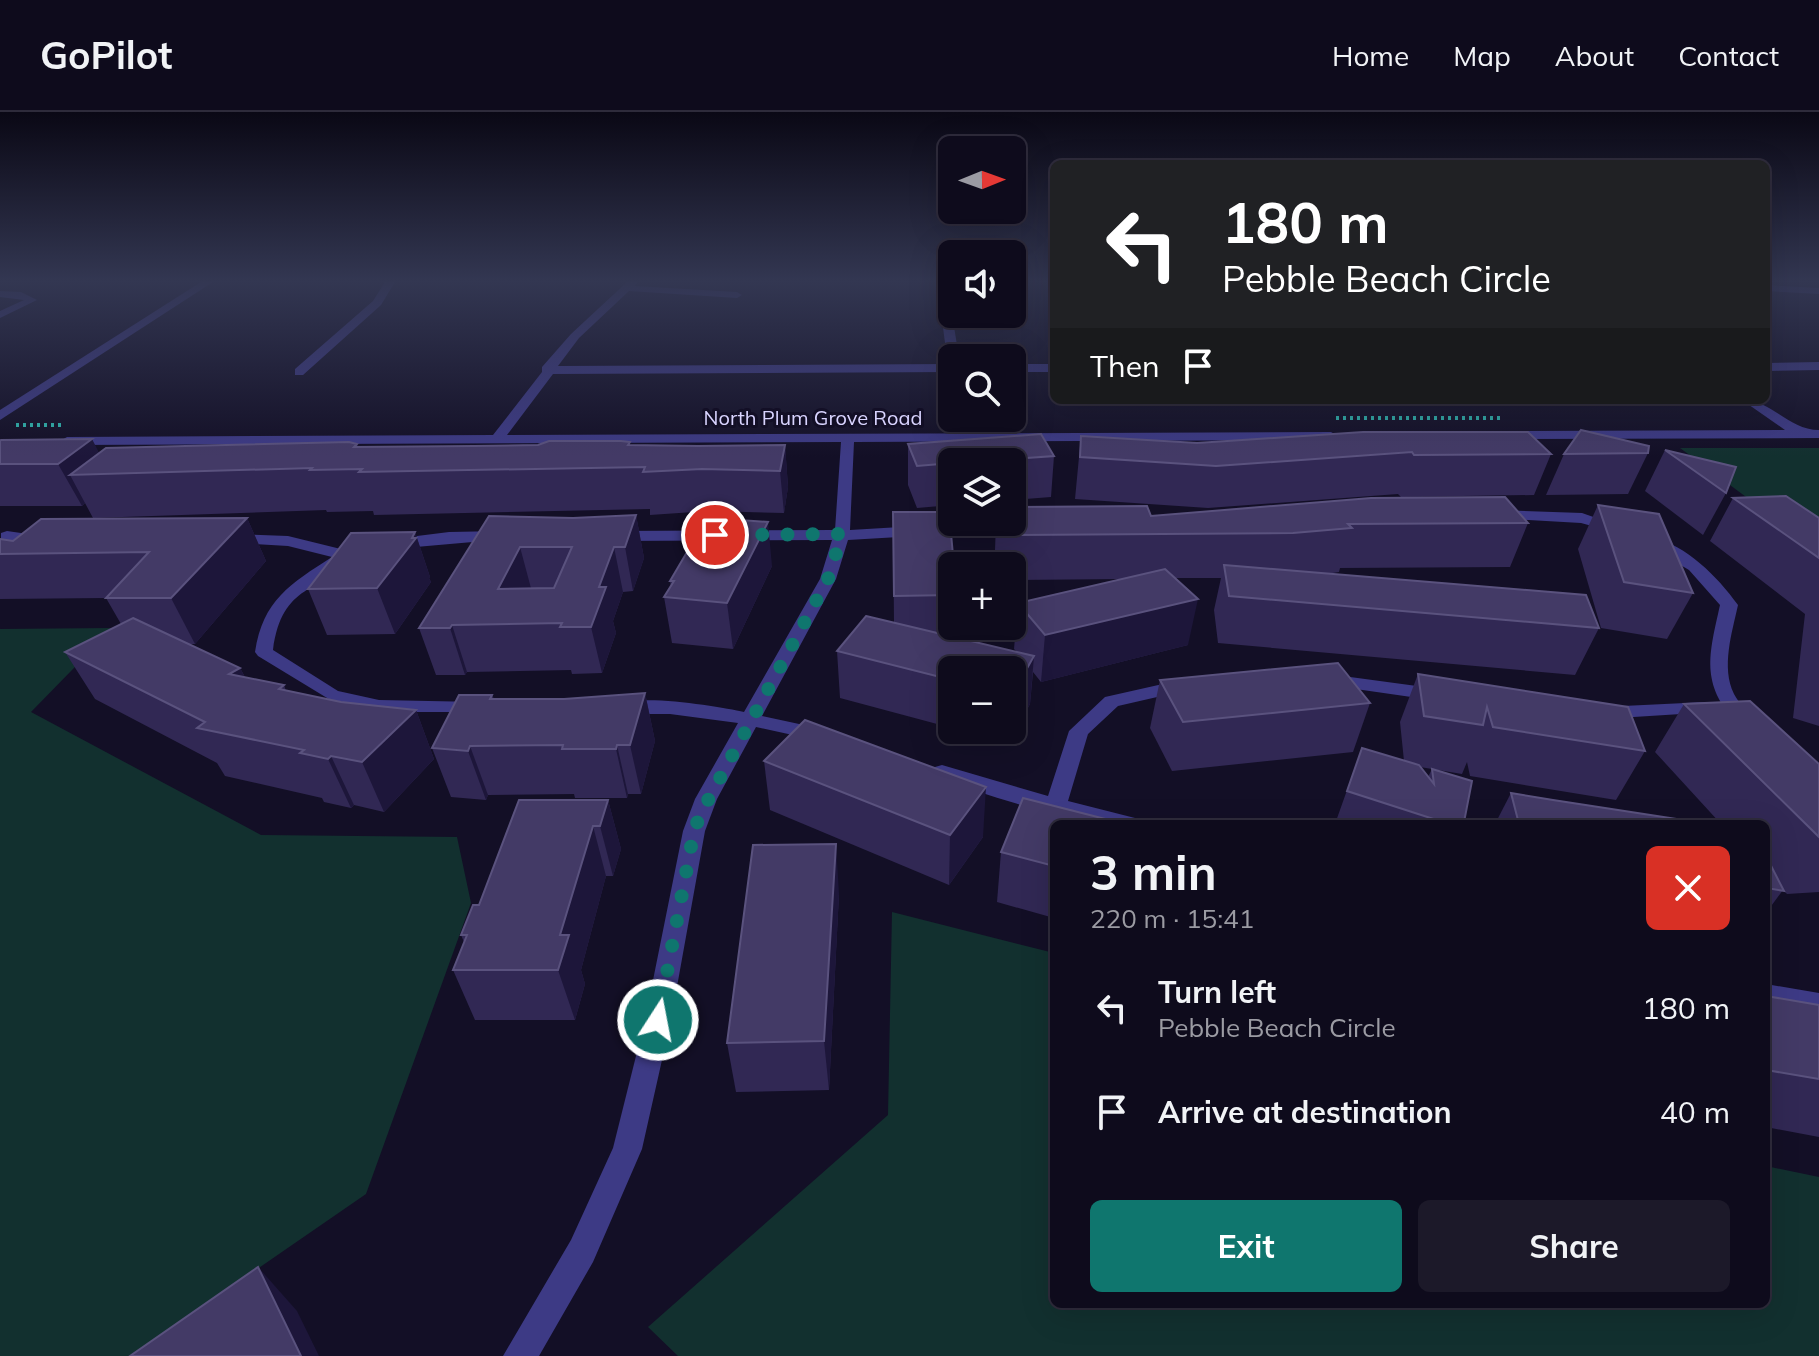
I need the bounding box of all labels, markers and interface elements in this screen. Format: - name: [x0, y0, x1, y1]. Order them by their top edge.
- text: GoPilot: [40, 31, 172, 79]
- text: Home: [1332, 38, 1409, 73]
- text: Map: [1453, 38, 1511, 73]
- text: About: [1555, 38, 1634, 73]
- text: Contact: [1678, 38, 1779, 73]
- north arrow: [938, 136, 1026, 224]
- map controls: [938, 136, 1026, 744]
- text: 180 m: [1222, 187, 1389, 257]
- icon: left: [1090, 192, 1194, 296]
- button: sound: [938, 240, 1026, 328]
- text: Pebble Beach Circle: [1222, 256, 1551, 301]
- button: search: [938, 344, 1026, 432]
- icon: arrive: [1176, 344, 1220, 388]
- text: Then: [1090, 347, 1160, 385]
- street label: North Plum Grove Road: [704, 405, 922, 430]
- button: layers: [938, 448, 1026, 536]
- pin: [681, 501, 749, 569]
- icon: arrive: [693, 513, 737, 557]
- button: +: [938, 552, 1026, 640]
- button: −: [938, 656, 1026, 744]
- text: 3 min: [1090, 842, 1217, 902]
- button: close: [1646, 846, 1730, 930]
- text: 220 m · 15:41: [1090, 902, 1254, 935]
- text: Turn left: [1158, 973, 1276, 1011]
- position arrow: [616, 978, 700, 1062]
- icon: left: [1090, 986, 1134, 1030]
- text: 180 m: [1642, 989, 1730, 1027]
- text: Pebble Beach Circle: [1158, 1011, 1396, 1044]
- icon: arrive: [1090, 1090, 1134, 1134]
- text: Arrive at destination: [1158, 1093, 1452, 1131]
- text: 40 m: [1660, 1093, 1730, 1131]
- button: Exit: [1090, 1200, 1402, 1292]
- button: Share: [1418, 1200, 1730, 1292]

